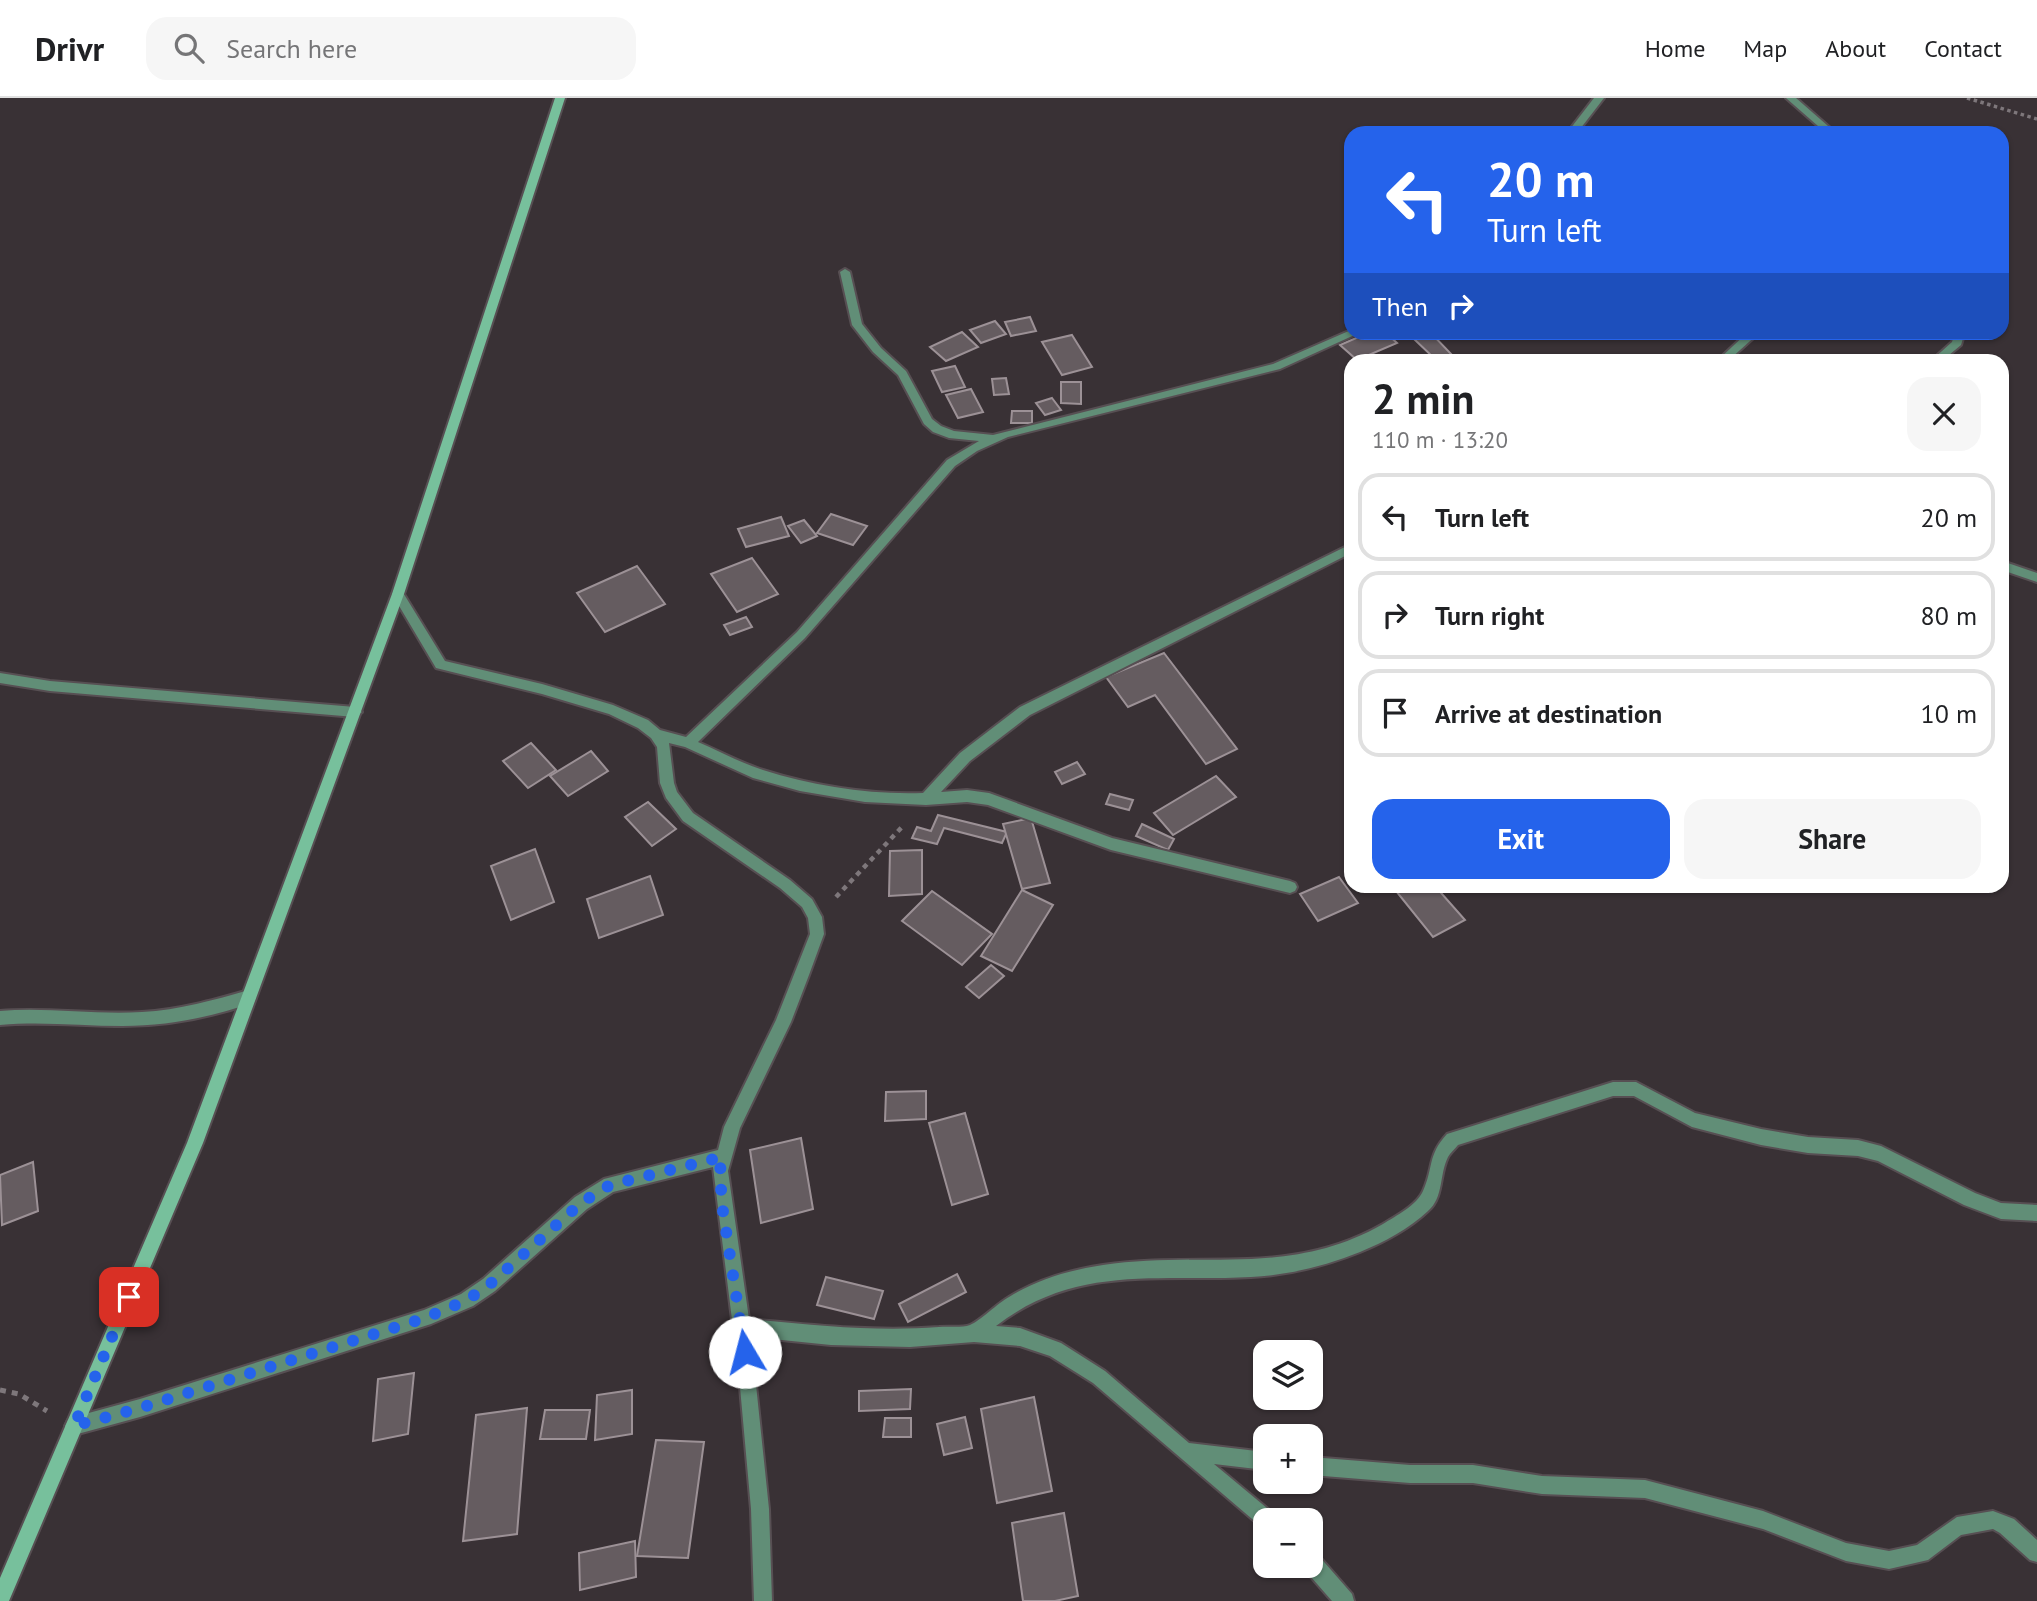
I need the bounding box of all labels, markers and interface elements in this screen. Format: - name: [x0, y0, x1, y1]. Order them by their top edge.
- search box: [146, 17, 636, 80]
- text: Drivr: [35, 27, 104, 70]
- icon: search: [170, 29, 208, 67]
- text: Search here: [226, 32, 357, 65]
- text: Home: [1645, 33, 1705, 64]
- text: Map: [1743, 33, 1787, 64]
- text: About: [1825, 33, 1886, 64]
- text: Contact: [1924, 33, 2002, 64]
- text: 20 m: [1487, 147, 1594, 211]
- icon: left: [1372, 154, 1463, 245]
- text: Turn left: [1487, 209, 1602, 251]
- icon: right: [1442, 287, 1480, 325]
- text: Then: [1372, 290, 1428, 323]
- text: 2 min: [1372, 371, 1474, 426]
- button: close: [1907, 377, 1981, 451]
- text: 110 m · 13:20: [1372, 425, 1508, 454]
- icon: left: [1376, 498, 1414, 536]
- text: Turn left: [1435, 501, 1529, 534]
- text: 20 m: [1921, 501, 1977, 534]
- icon: right: [1376, 596, 1414, 634]
- text: Turn right: [1435, 599, 1544, 632]
- text: 80 m: [1921, 599, 1977, 632]
- icon: arrive: [1376, 694, 1414, 732]
- text: Arrive at destination: [1435, 697, 1662, 730]
- text: 10 m: [1921, 697, 1977, 730]
- button: Exit: [1372, 799, 1670, 879]
- button: Share: [1684, 799, 1981, 879]
- pin: [99, 1267, 159, 1327]
- icon: arrive: [110, 1278, 148, 1316]
- position arrow: [708, 1315, 782, 1389]
- map controls: [1253, 1340, 1323, 1578]
- button: layers: [1253, 1340, 1323, 1410]
- button: +: [1253, 1424, 1323, 1494]
- button: −: [1253, 1508, 1323, 1578]

